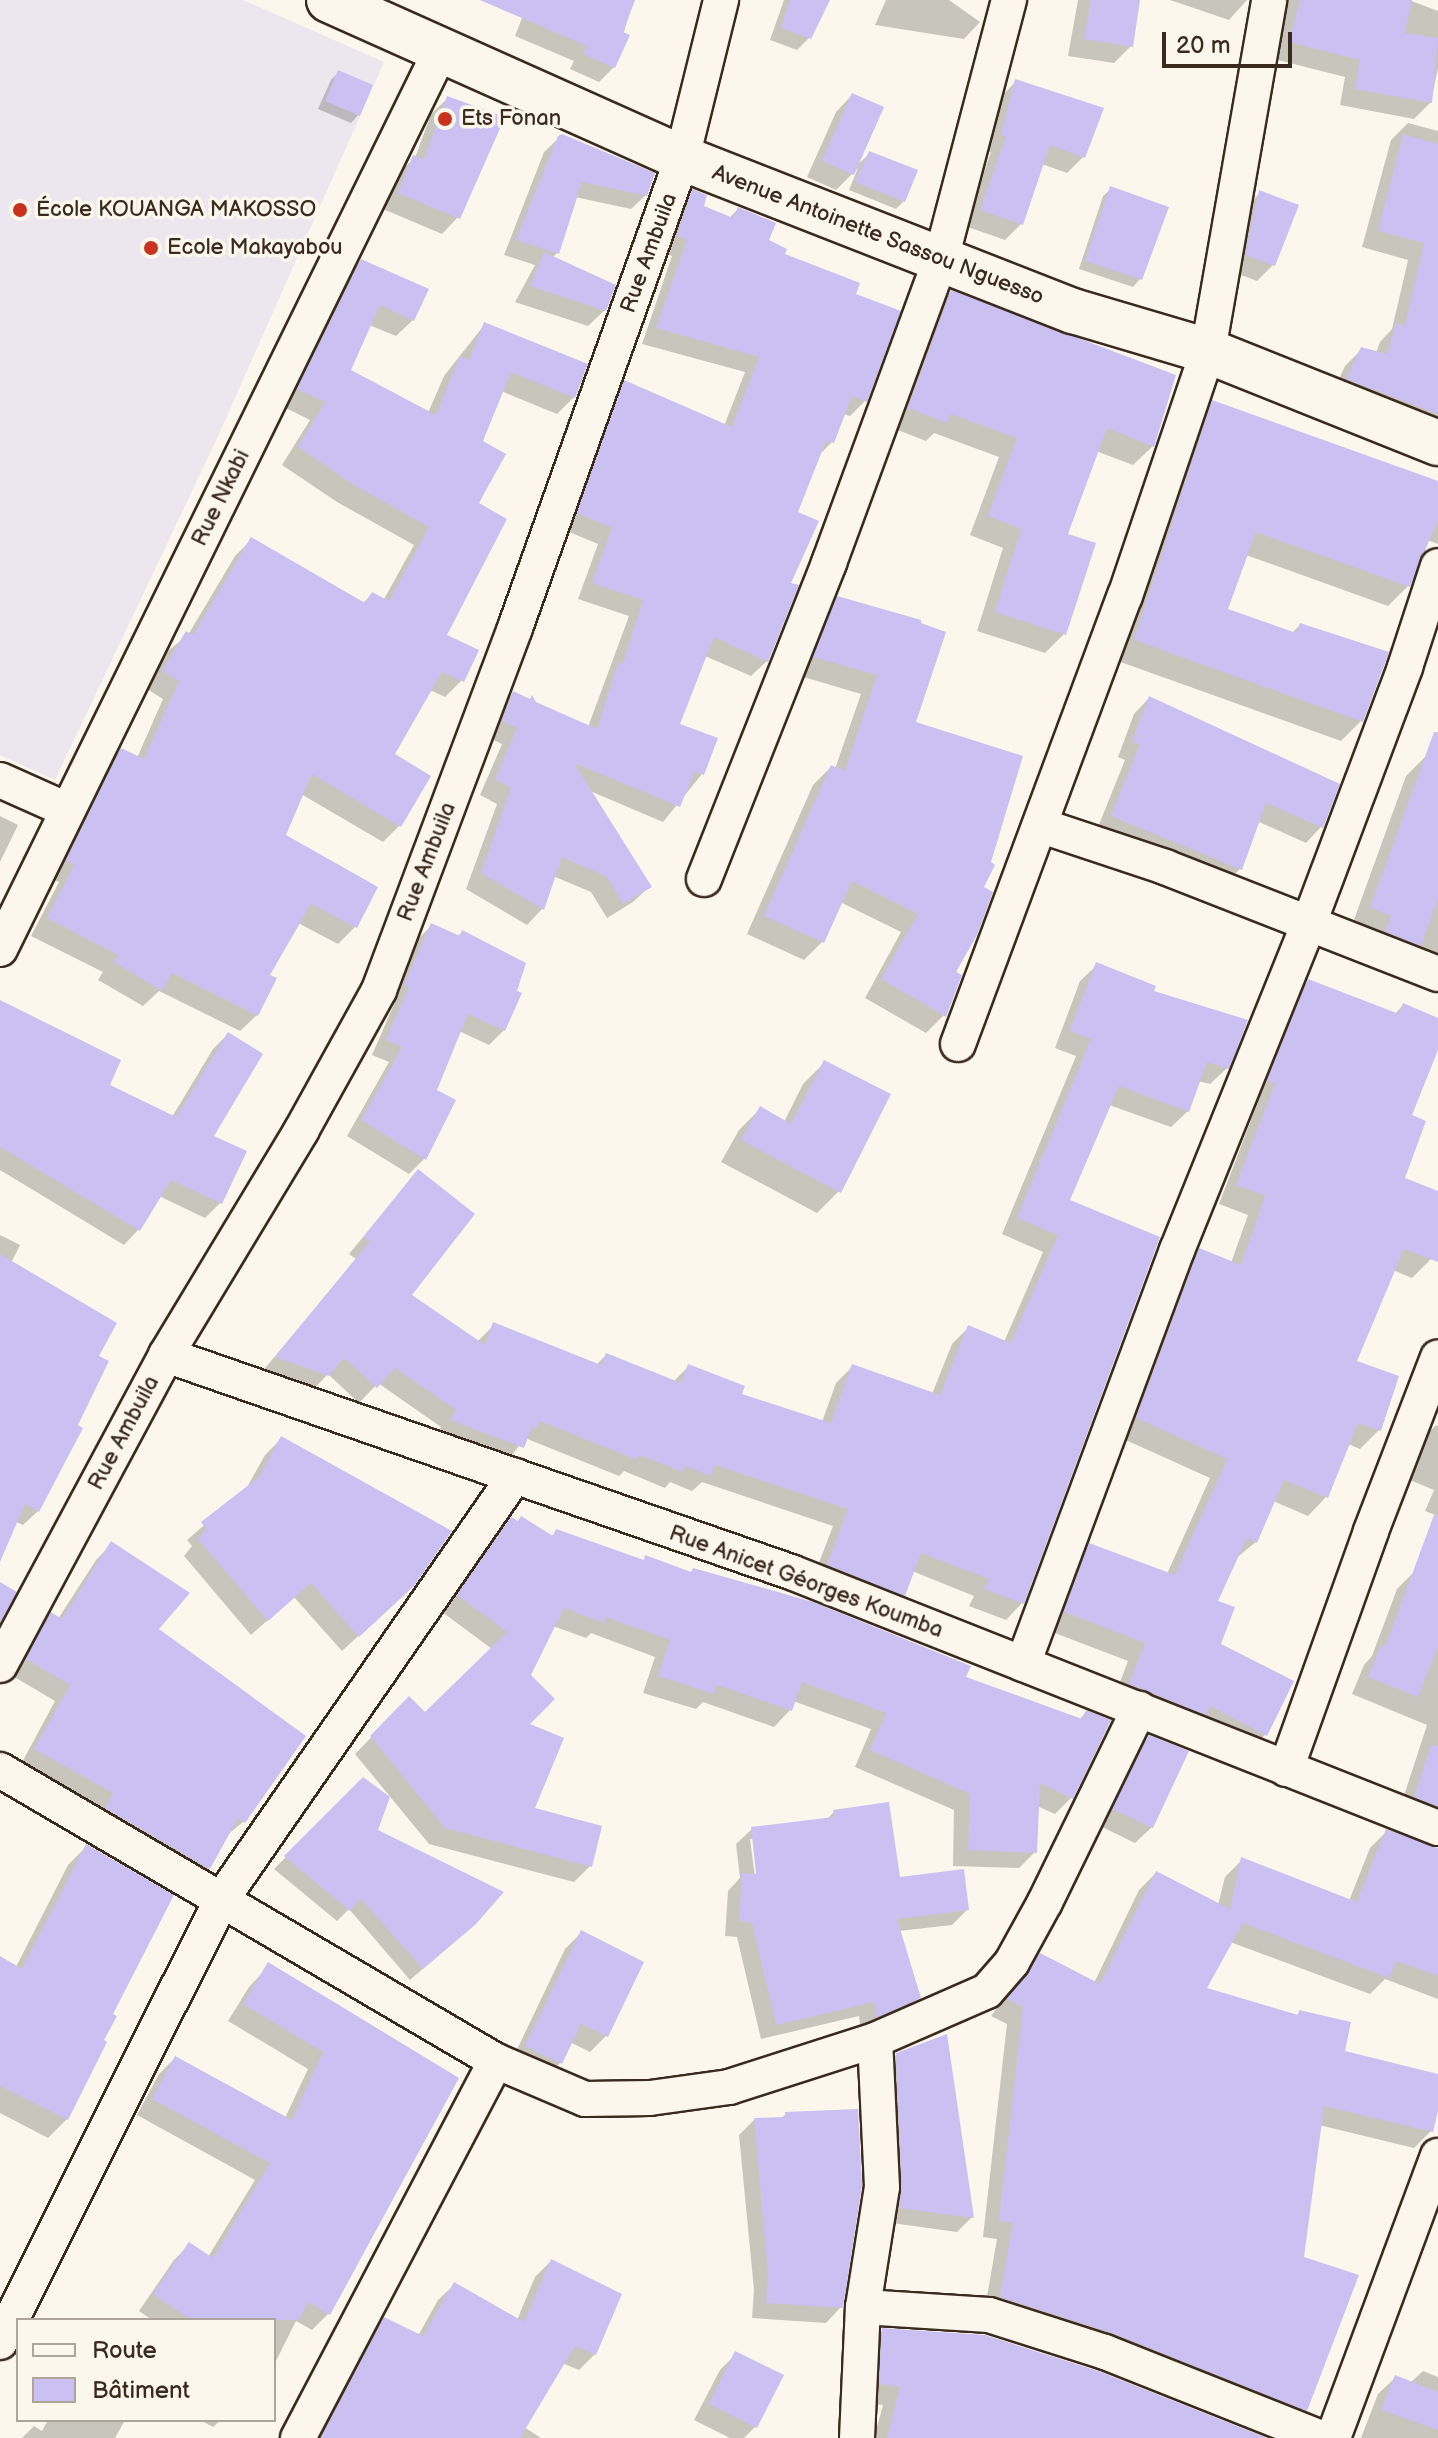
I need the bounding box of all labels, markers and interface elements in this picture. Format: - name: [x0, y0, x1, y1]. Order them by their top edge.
- scale bar: [1166, 16, 1296, 66]
- text: 20 m: [1176, 31, 1231, 60]
- place label: Ets Fonan: [461, 106, 561, 132]
- marker: Ets Fonan: [436, 110, 454, 128]
- street label: Avenue Antoinette Sassou Nguesso: [708, 159, 1048, 311]
- street label: Rue Ambuila: [615, 190, 683, 316]
- place label: École KOUANGA MAKOSSO: [36, 197, 316, 223]
- marker: École KOUANGA MAKOSSO: [11, 201, 29, 219]
- place label: Ecole Makayabou: [167, 235, 342, 261]
- marker: Ecole Makayabou: [142, 239, 160, 257]
- street label: Rue Nkabi: [186, 446, 256, 550]
- street label: Rue Ambuila: [392, 799, 462, 925]
- street label: Rue Ambuila: [83, 1371, 165, 1495]
- street label: Rue Anicet Géorges Koumba: [666, 1520, 946, 1644]
- legend: [16, 2318, 276, 2422]
- text: Route: [92, 2336, 157, 2365]
- text: Bâtiment: [92, 2376, 190, 2405]

